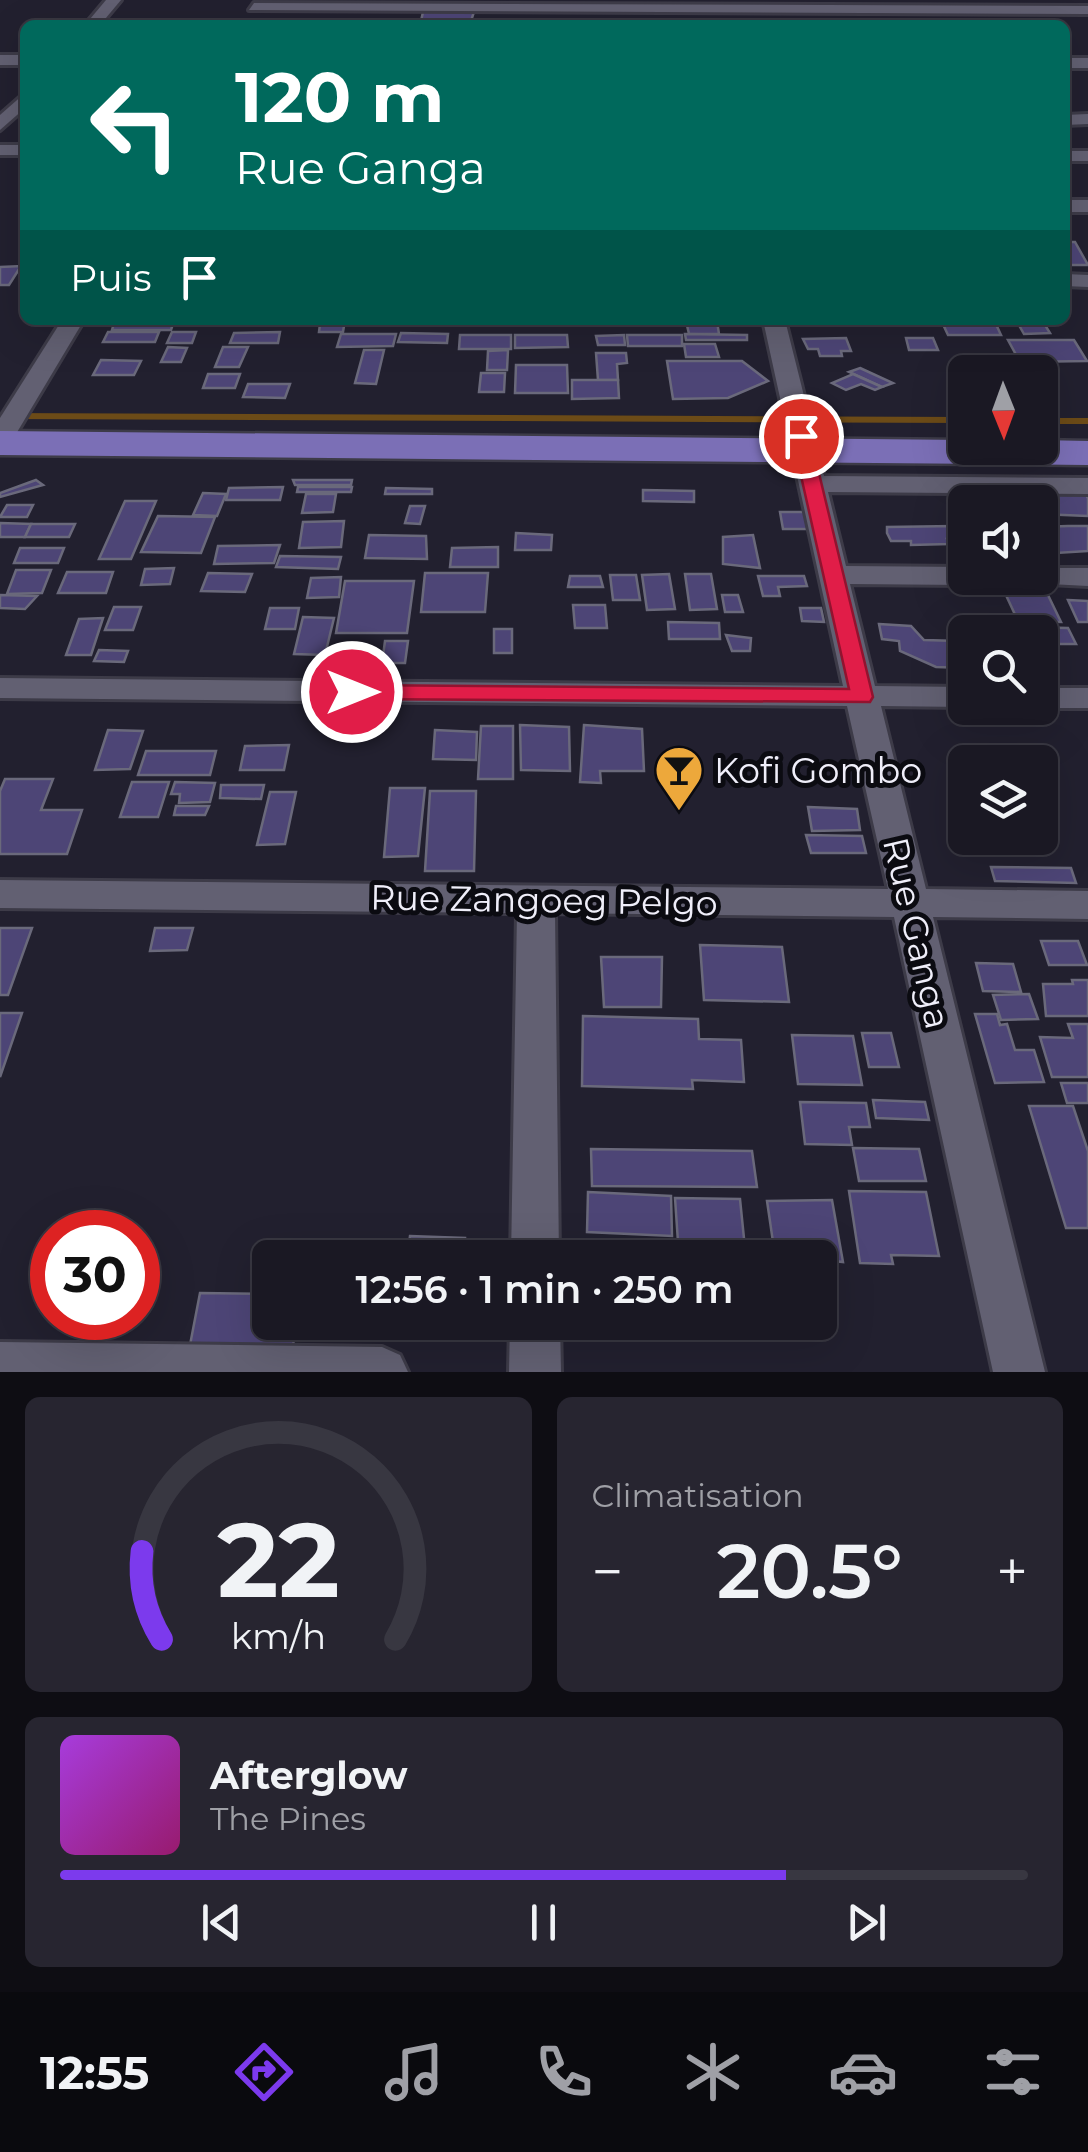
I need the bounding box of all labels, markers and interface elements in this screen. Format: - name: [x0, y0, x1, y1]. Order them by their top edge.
- text: 120 m: [235, 54, 445, 140]
- icon: left: [70, 60, 200, 190]
- text: Rue Ganga: [235, 140, 486, 195]
- icon: arrive: [172, 250, 227, 305]
- text: Puis: [70, 254, 152, 301]
- north arrow: [948, 355, 1058, 465]
- map controls: [948, 355, 1058, 855]
- pin: [759, 394, 844, 479]
- icon: arrive: [774, 409, 829, 464]
- button: sound: [948, 485, 1058, 595]
- button: search: [948, 615, 1058, 725]
- position arrow: [300, 640, 404, 744]
- bar icon: Kofi Gombo: [653, 744, 705, 812]
- button: layers: [948, 745, 1058, 855]
- place label: Kofi Gombo: [714, 749, 922, 792]
- street label: Rue Ganga: [874, 833, 960, 1033]
- street label: Rue Zangoeg Pelgo: [370, 875, 718, 925]
- speed limit sign: 30: [30, 1210, 160, 1340]
- text: 12:56 · 1 min · 250 m: [356, 1266, 733, 1313]
- text: Climatisation: [592, 1476, 804, 1515]
- text: 22: [217, 1496, 340, 1623]
- text: 20.5°: [717, 1525, 903, 1617]
- text: −: [592, 1538, 623, 1605]
- text: +: [996, 1538, 1028, 1605]
- text: km/h: [231, 1614, 326, 1658]
- text: Afterglow: [210, 1752, 408, 1799]
- text: The Pines: [210, 1799, 366, 1838]
- icon: previous: [194, 1895, 249, 1950]
- icon: pause: [516, 1895, 571, 1950]
- icon: next: [839, 1895, 894, 1950]
- icon: directions: [229, 2037, 299, 2107]
- icon: music: [379, 2037, 449, 2107]
- icon: phone: [529, 2037, 599, 2107]
- icon: climate: [678, 2037, 748, 2107]
- icon: car: [828, 2037, 898, 2107]
- icon: filters: [978, 2037, 1048, 2107]
- text: 12:55: [40, 2045, 149, 2100]

